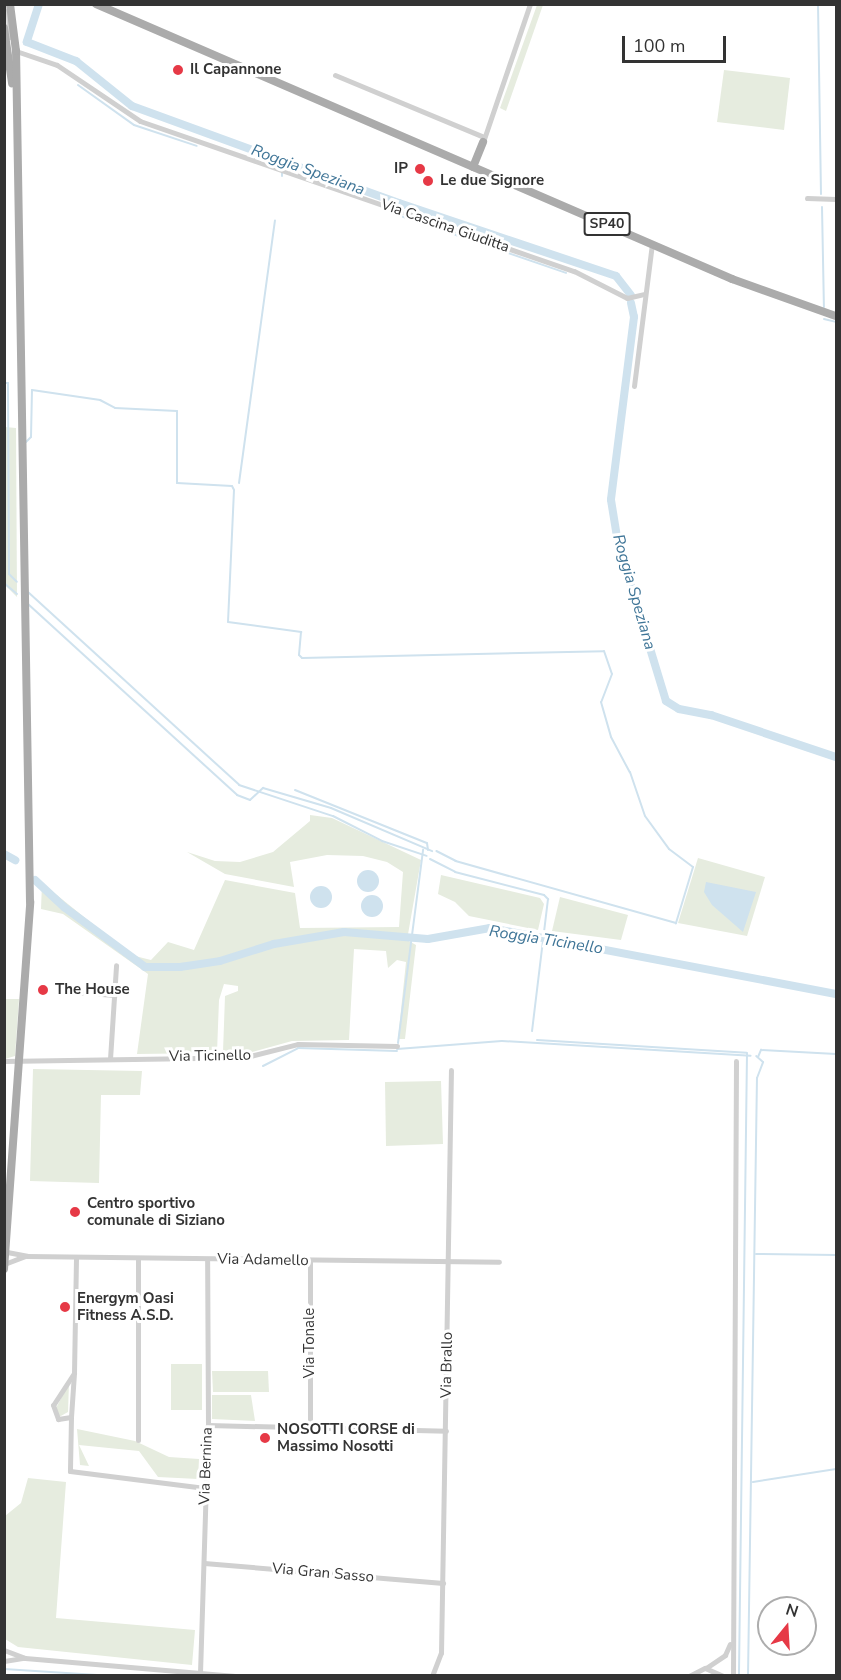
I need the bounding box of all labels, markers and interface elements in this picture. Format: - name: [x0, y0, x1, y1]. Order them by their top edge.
- scale bar: [625, 24, 728, 62]
- text: 100 m: [633, 34, 685, 58]
- place label: Il Capannone: [190, 61, 281, 79]
- marker: Il Capannone: [171, 63, 185, 77]
- water label: Roggia Speziana: [249, 141, 367, 199]
- place label: IP: [394, 160, 408, 178]
- marker: IP: [413, 162, 427, 176]
- place label: Le due Signore: [440, 172, 544, 190]
- marker: Le due Signore: [421, 174, 435, 188]
- street label: Via Cascina Giuditta: [378, 196, 512, 256]
- road number: SP40: [583, 213, 631, 235]
- water label: Roggia Speziana: [608, 532, 660, 652]
- water label: Roggia Ticinello: [488, 922, 604, 958]
- place label: The House: [55, 981, 130, 999]
- marker: The House: [36, 983, 50, 997]
- street label: Via Ticinello: [169, 1046, 251, 1066]
- place label: Centro sportivo comunale di Siziano: [87, 1194, 225, 1229]
- marker: Centro sportivo comunale di Siziano: [68, 1205, 82, 1219]
- street label: Via Adamello: [217, 1250, 309, 1270]
- place label: Energym Oasi Fitness A.S.D.: [77, 1289, 174, 1324]
- marker: Energym Oasi Fitness A.S.D.: [58, 1300, 72, 1314]
- street label: Via Tonale: [301, 1308, 319, 1378]
- street label: Via Brallo: [437, 1332, 457, 1398]
- place label: NOSOTTI CORSE di Massimo Nosotti: [277, 1420, 415, 1455]
- street label: Via Bernina: [196, 1427, 216, 1505]
- marker: NOSOTTI CORSE di Massimo Nosotti: [258, 1431, 272, 1445]
- street label: Via Gran Sasso: [271, 1560, 375, 1586]
- north arrow: [757, 1596, 817, 1656]
- text: N: [783, 1598, 801, 1623]

